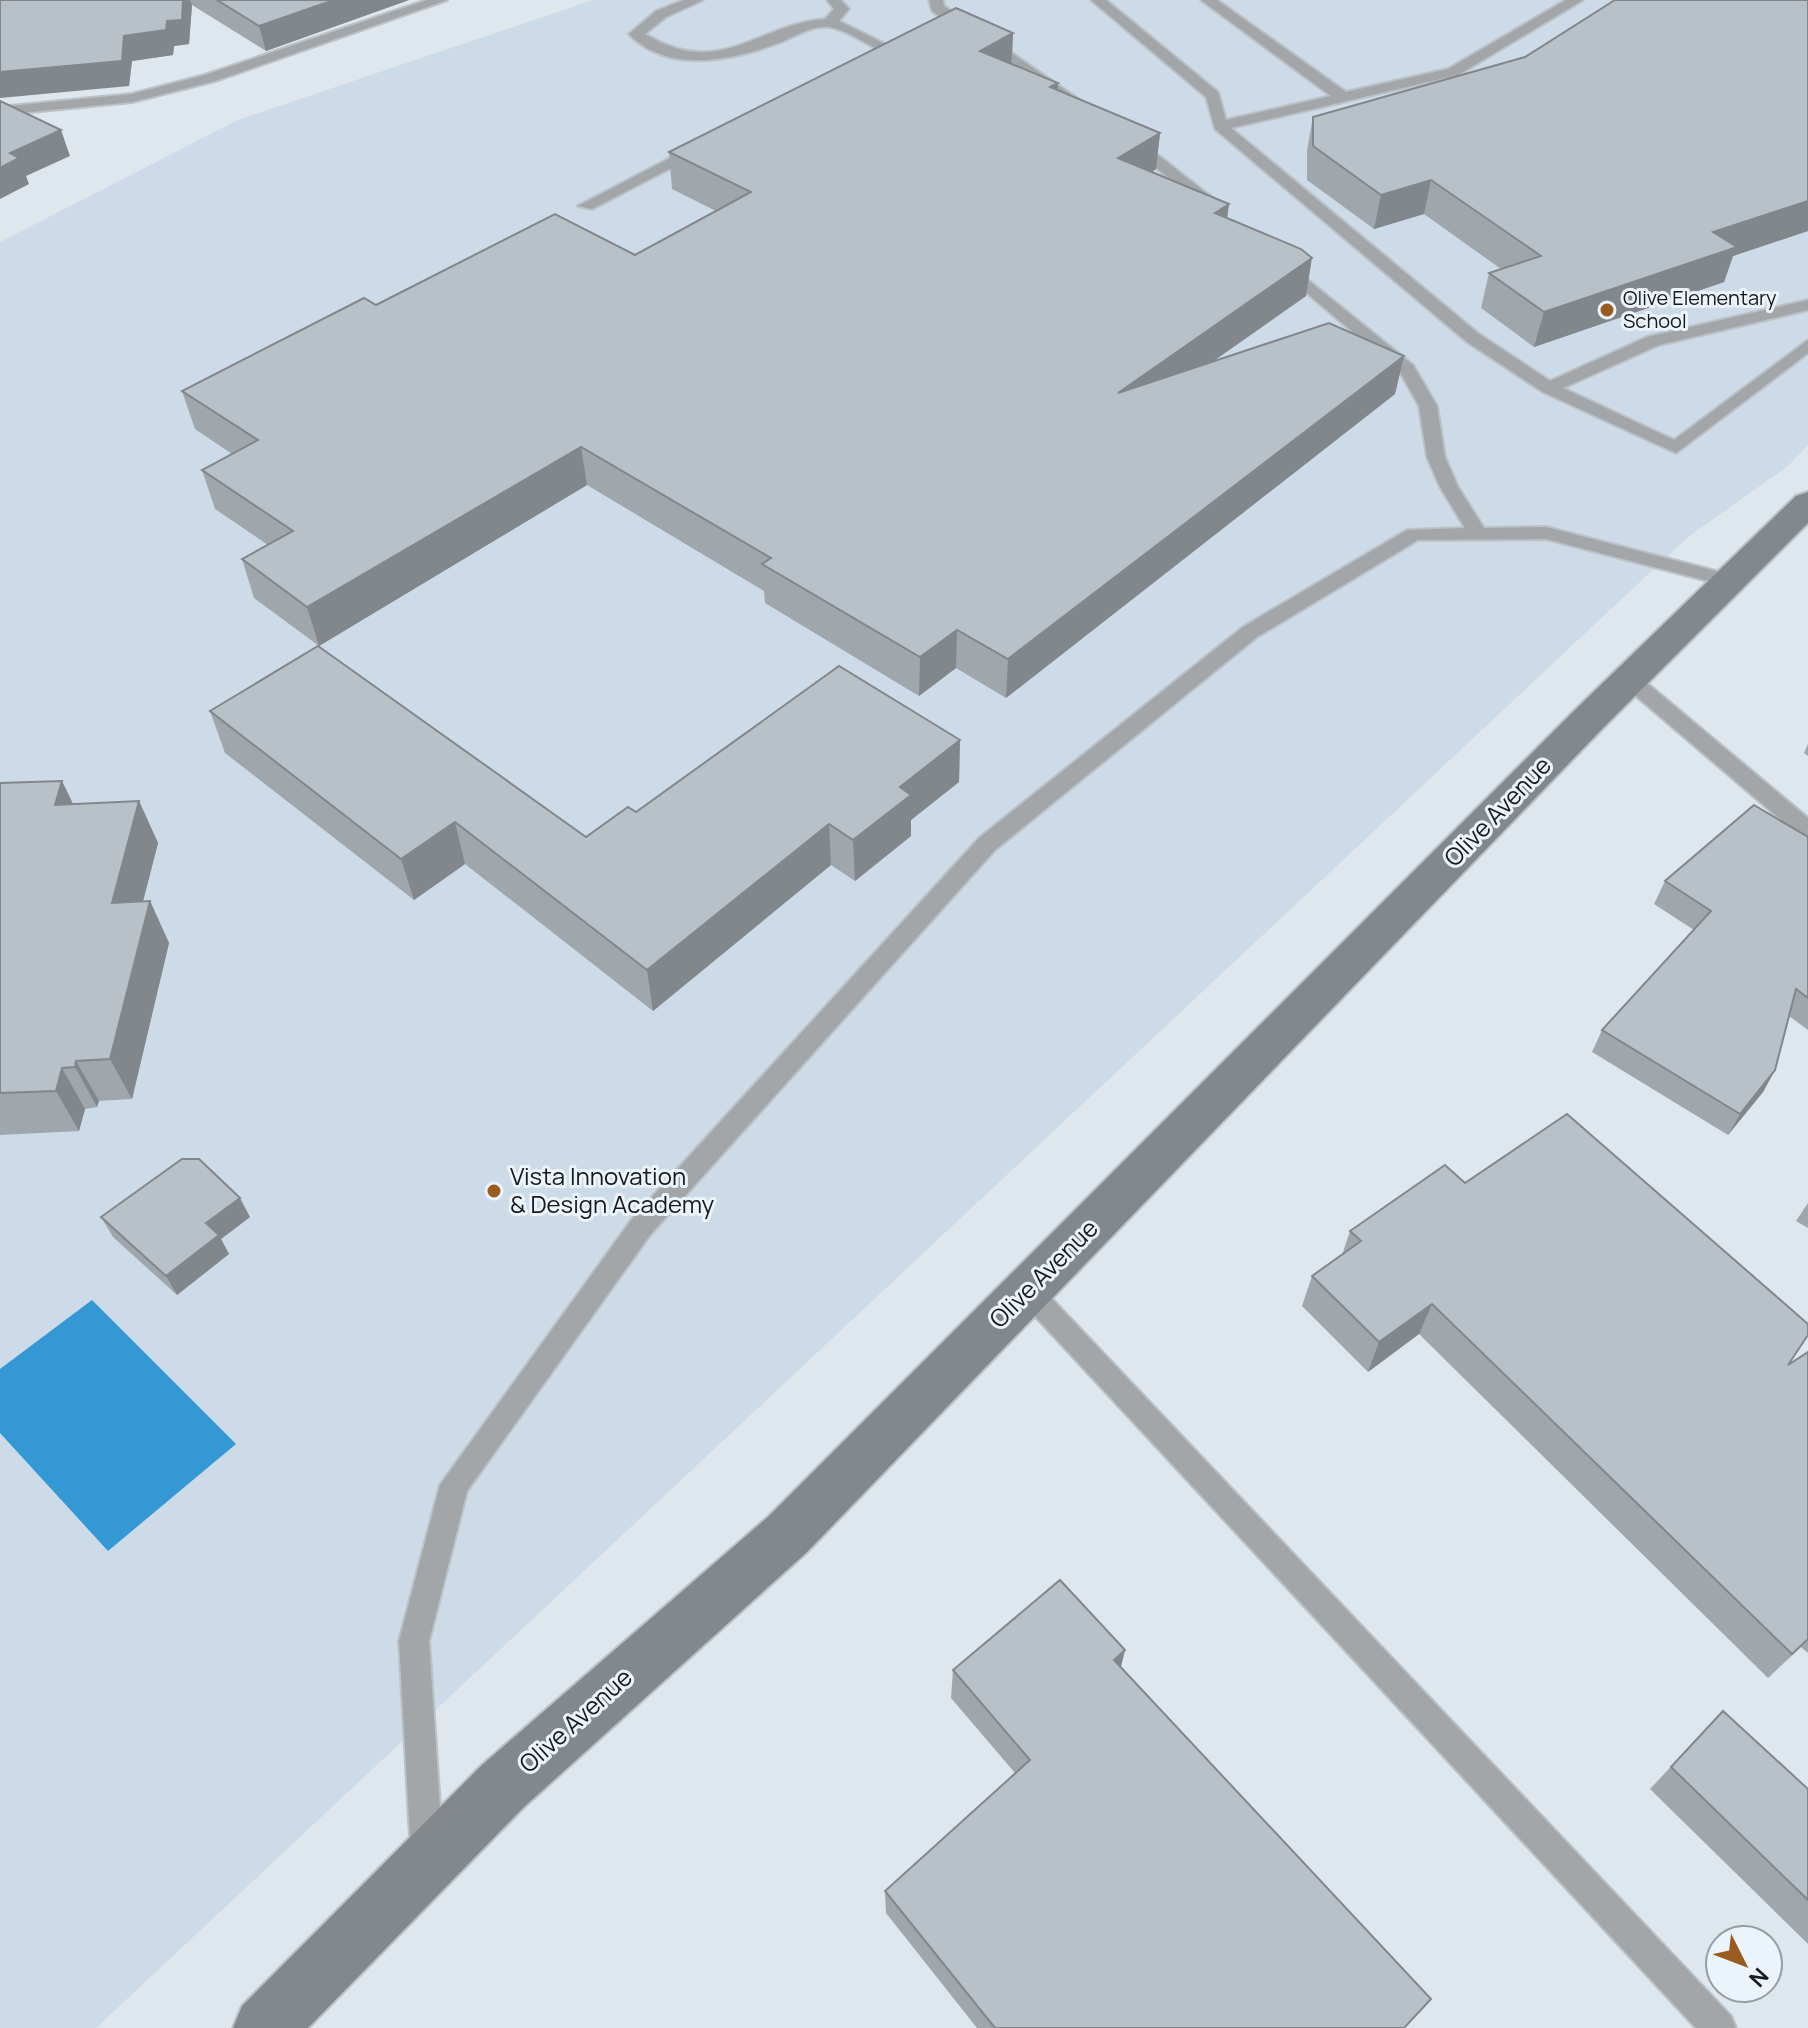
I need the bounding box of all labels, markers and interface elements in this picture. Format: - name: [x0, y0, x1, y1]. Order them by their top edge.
- place label: Olive Elementary School: [1623, 284, 1777, 334]
- marker: Olive Elementary School: [1598, 301, 1616, 319]
- street label: Olive Avenue: [1436, 749, 1558, 873]
- place label: Vista Innovation & Design Academy: [510, 1159, 715, 1220]
- marker: Vista Innovation & Design Academy: [485, 1182, 503, 1200]
- street label: Olive Avenue: [981, 1211, 1105, 1335]
- street label: Olive Avenue: [511, 1660, 639, 1779]
- north arrow: [1704, 1924, 1784, 2004]
- text: N: [1742, 1961, 1775, 1993]

